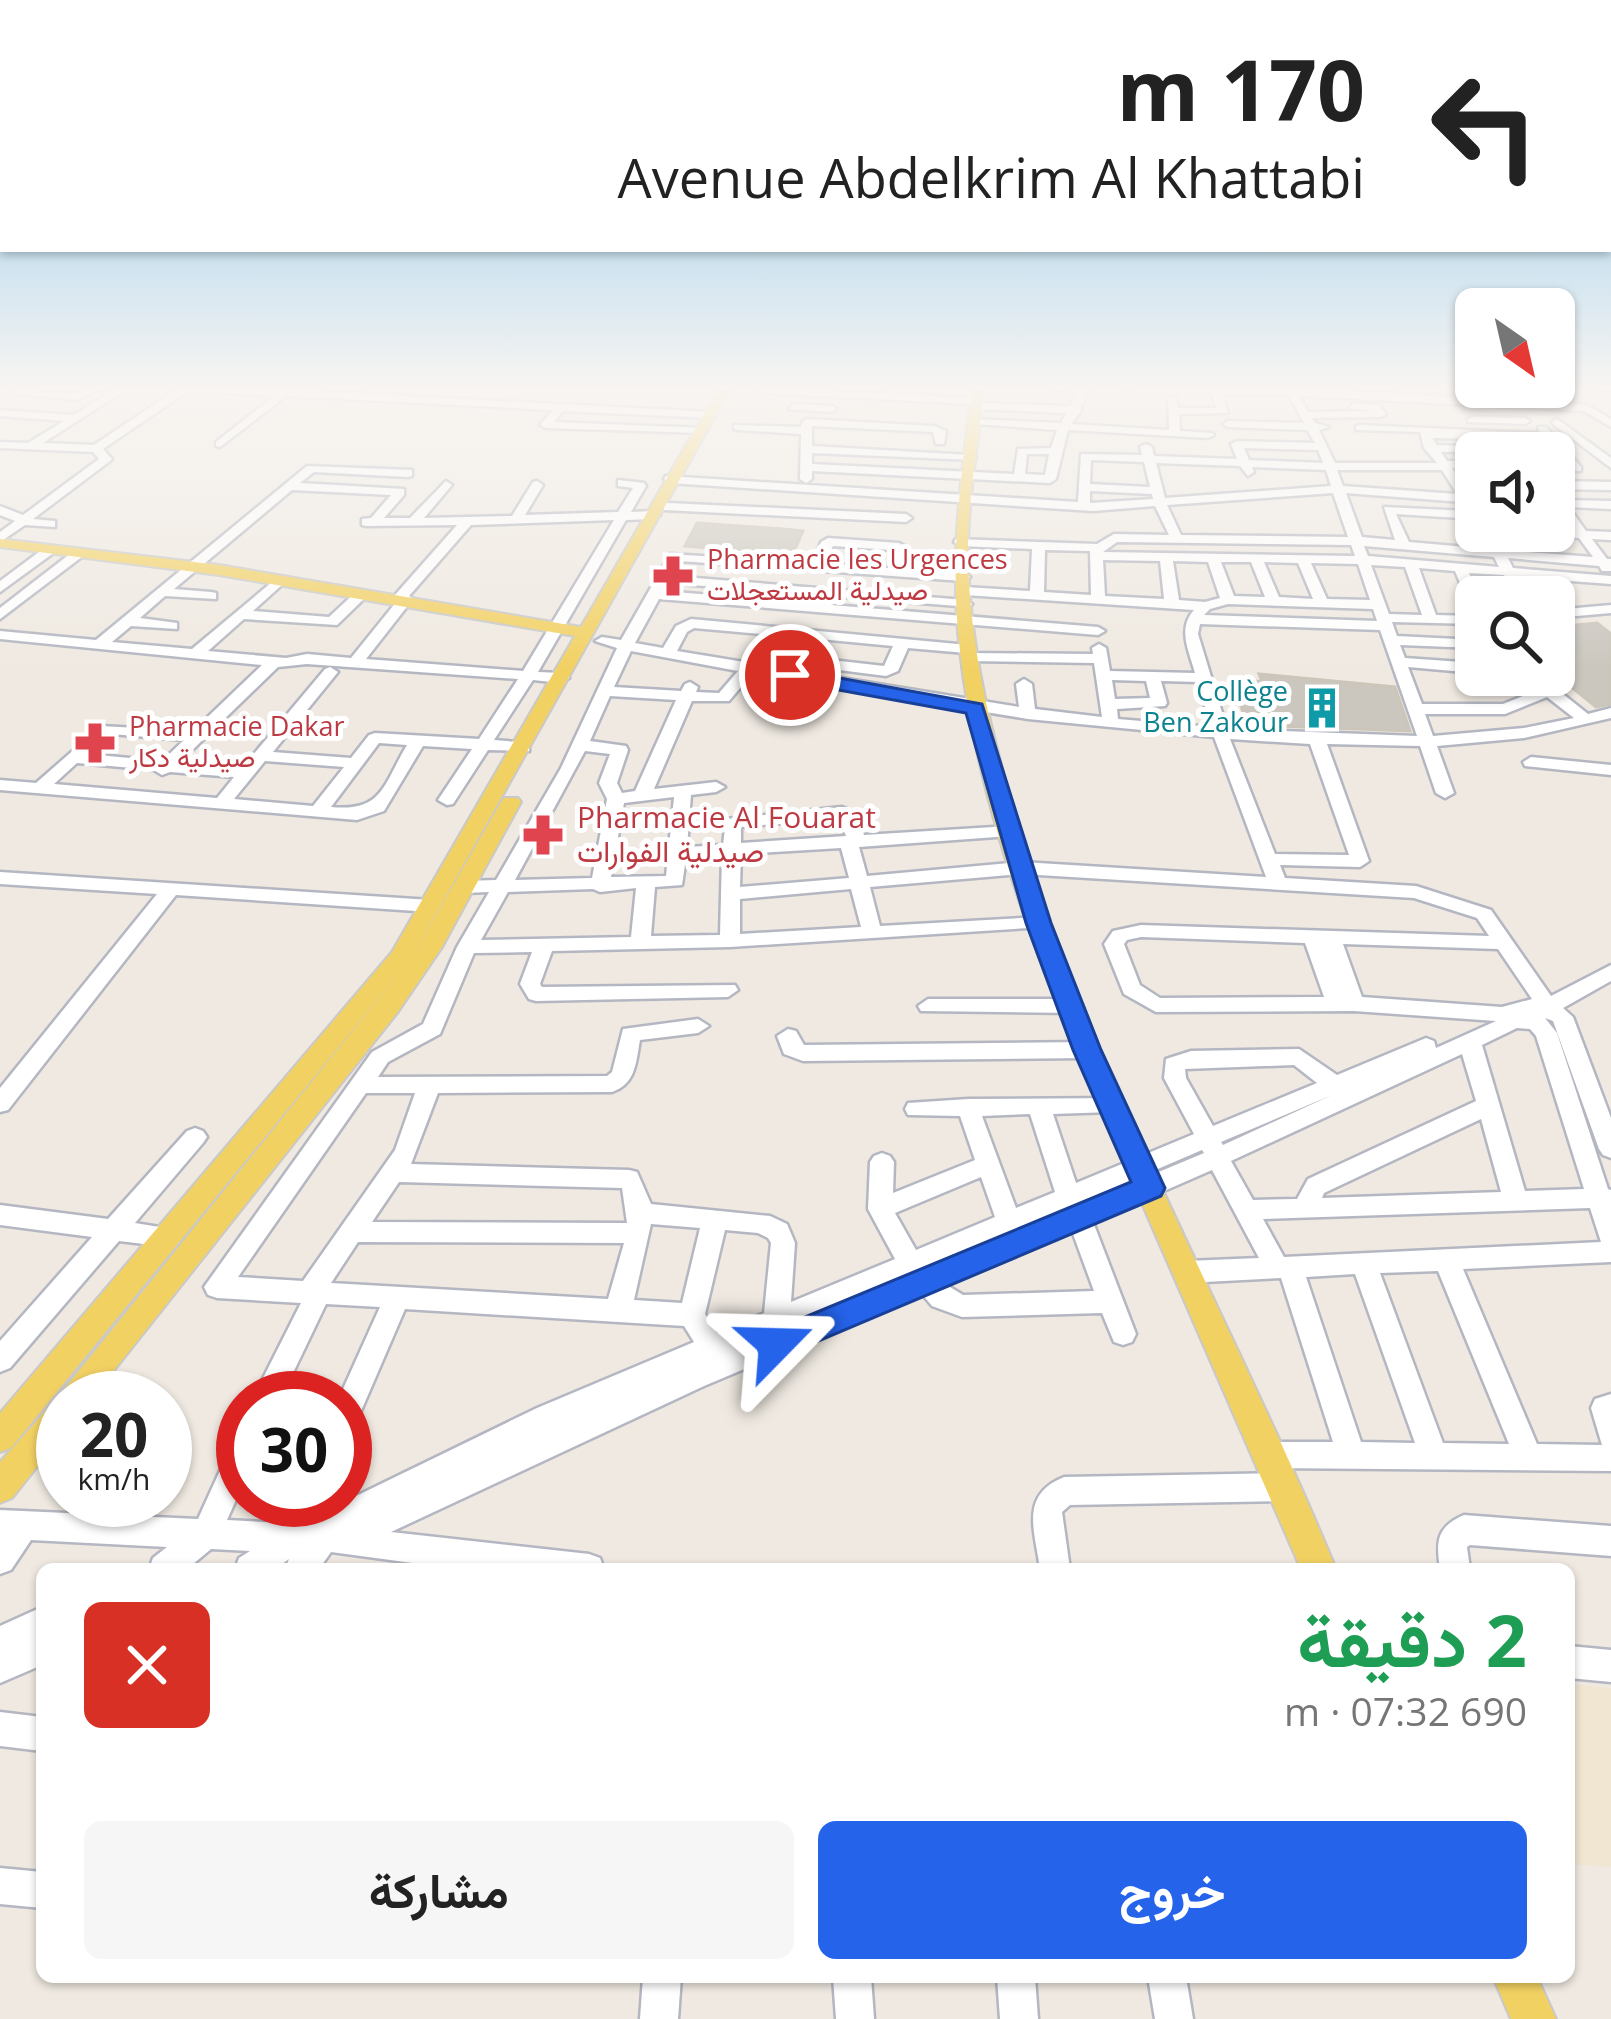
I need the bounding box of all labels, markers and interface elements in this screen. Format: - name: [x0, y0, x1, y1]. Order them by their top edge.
- text: 170 m: [1117, 31, 1365, 146]
- icon: left: [1407, 48, 1563, 204]
- text: Avenue Abdelkrim Al Khattabi: [618, 140, 1365, 214]
- north arrow: [1455, 288, 1575, 408]
- map controls: [1455, 288, 1575, 696]
- button: sound: [1455, 432, 1575, 552]
- place label: Pharmacie les Urgences صيدلية المستعجلات: [707, 540, 1008, 608]
- pharmacy icon: Pharmacie les Urgences صيدلية المستعجلات: [650, 553, 696, 599]
- button: search: [1455, 576, 1575, 696]
- pin: [739, 624, 841, 726]
- icon: arrive: [757, 642, 823, 708]
- place label: Collège Ben Zakour: [1143, 672, 1288, 740]
- building icon: Collège Ben Zakour: [1299, 685, 1345, 731]
- place label: Pharmacie Dakar صيدلية دكار: [128, 707, 345, 775]
- pharmacy icon: Pharmacie Dakar صيدلية دكار: [72, 720, 118, 766]
- place label: Pharmacie Al Fouarat صيدلية الفوارات: [577, 796, 876, 871]
- pharmacy icon: Pharmacie Al Fouarat صيدلية الفوارات: [520, 812, 566, 858]
- position arrow: [713, 1281, 839, 1407]
- speed limit sign: 30: [216, 1371, 372, 1527]
- text: 20: [80, 1393, 148, 1475]
- text: km/h: [78, 1458, 150, 1499]
- text: 2 دقيقة: [1297, 1590, 1527, 1688]
- button: close: [84, 1602, 210, 1728]
- text: 690 m · 07:32: [1284, 1684, 1527, 1737]
- button: مشاركة: [84, 1821, 794, 1959]
- button: خروج: [818, 1821, 1527, 1959]

